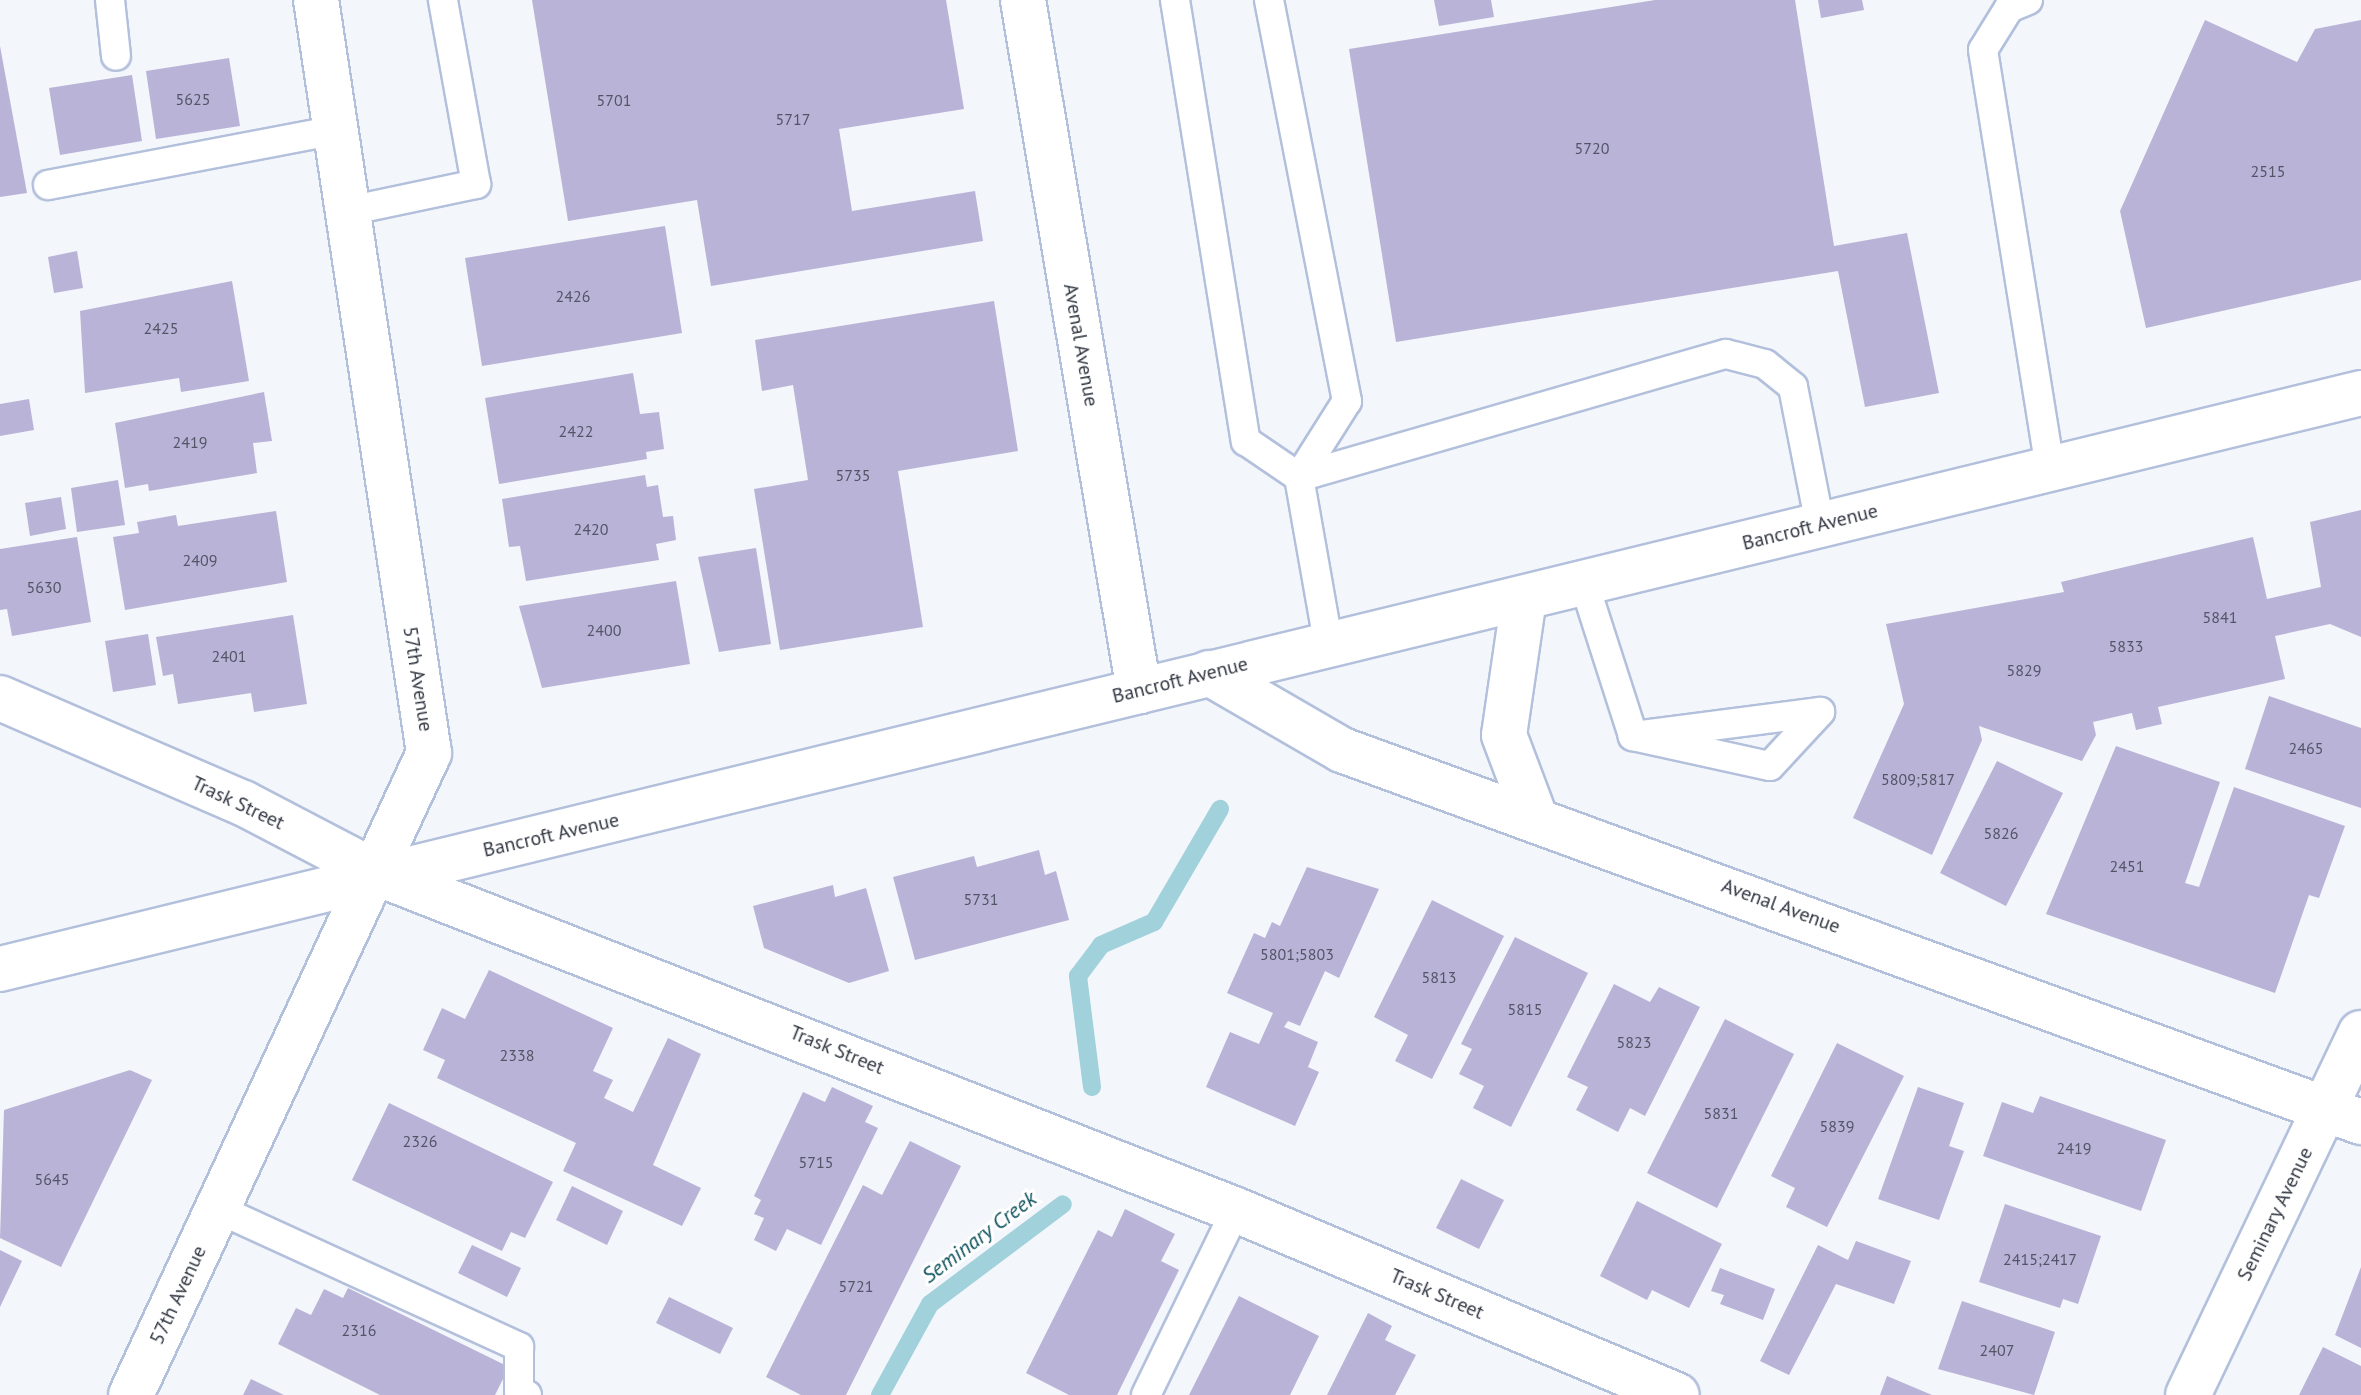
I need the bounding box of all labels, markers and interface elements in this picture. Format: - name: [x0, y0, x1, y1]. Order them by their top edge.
- house number: 5625: [176, 89, 210, 109]
- house number: 5701: [597, 90, 631, 110]
- house number: 5717: [776, 109, 810, 129]
- house number: 5720: [1575, 138, 1609, 158]
- house number: 2515: [2251, 161, 2285, 181]
- street label: Avenal Avenue: [1058, 281, 1104, 409]
- house number: 2426: [556, 286, 590, 306]
- house number: 2425: [144, 318, 178, 338]
- house number: 2422: [559, 421, 593, 441]
- house number: 2419: [173, 432, 207, 452]
- house number: 5735: [836, 465, 870, 485]
- street label: Bancroft Avenue: [1739, 498, 1881, 556]
- house number: 2420: [574, 519, 608, 539]
- house number: 2409: [183, 550, 217, 570]
- house number: 5630: [27, 577, 61, 597]
- house number: 5841: [2203, 607, 2237, 627]
- house number: 2400: [587, 620, 621, 640]
- street label: 57th Avenue: [398, 624, 438, 734]
- house number: 5833: [2109, 636, 2143, 656]
- house number: 2401: [212, 646, 246, 666]
- street label: Bancroft Avenue: [1109, 651, 1251, 709]
- house number: 5829: [2007, 660, 2041, 680]
- house number: 2465: [2289, 738, 2323, 758]
- house number: 5809;5817: [1881, 769, 1955, 789]
- street label: Trask Street: [188, 771, 288, 835]
- street label: Bancroft Avenue: [480, 808, 622, 862]
- house number: 5826: [1984, 823, 2018, 843]
- house number: 2451: [2110, 856, 2144, 876]
- street label: Avenal Avenue: [1718, 873, 1844, 939]
- house number: 5731: [964, 889, 998, 909]
- house number: 5801;5803: [1260, 944, 1334, 964]
- house number: 5813: [1422, 967, 1456, 987]
- house number: 5815: [1508, 999, 1542, 1019]
- street label: Trask Street: [786, 1020, 888, 1080]
- house number: 5823: [1617, 1032, 1651, 1052]
- house number: 2338: [500, 1045, 534, 1065]
- house number: 5831: [1704, 1103, 1738, 1123]
- house number: 5839: [1820, 1116, 1854, 1136]
- house number: 2326: [403, 1131, 437, 1151]
- house number: 2419: [2057, 1138, 2091, 1158]
- street label: Seminary Avenue: [2232, 1143, 2318, 1285]
- house number: 5715: [799, 1152, 833, 1172]
- house number: 5645: [35, 1169, 69, 1189]
- water label: Seminary Creek: [916, 1185, 1042, 1289]
- street label: 57th Avenue: [145, 1242, 211, 1348]
- house number: 2415;2417: [2003, 1249, 2077, 1269]
- street label: Trask Street: [1386, 1263, 1488, 1325]
- house number: 5721: [839, 1276, 873, 1296]
- house number: 2316: [342, 1320, 376, 1340]
- house number: 2407: [1980, 1340, 2014, 1360]

